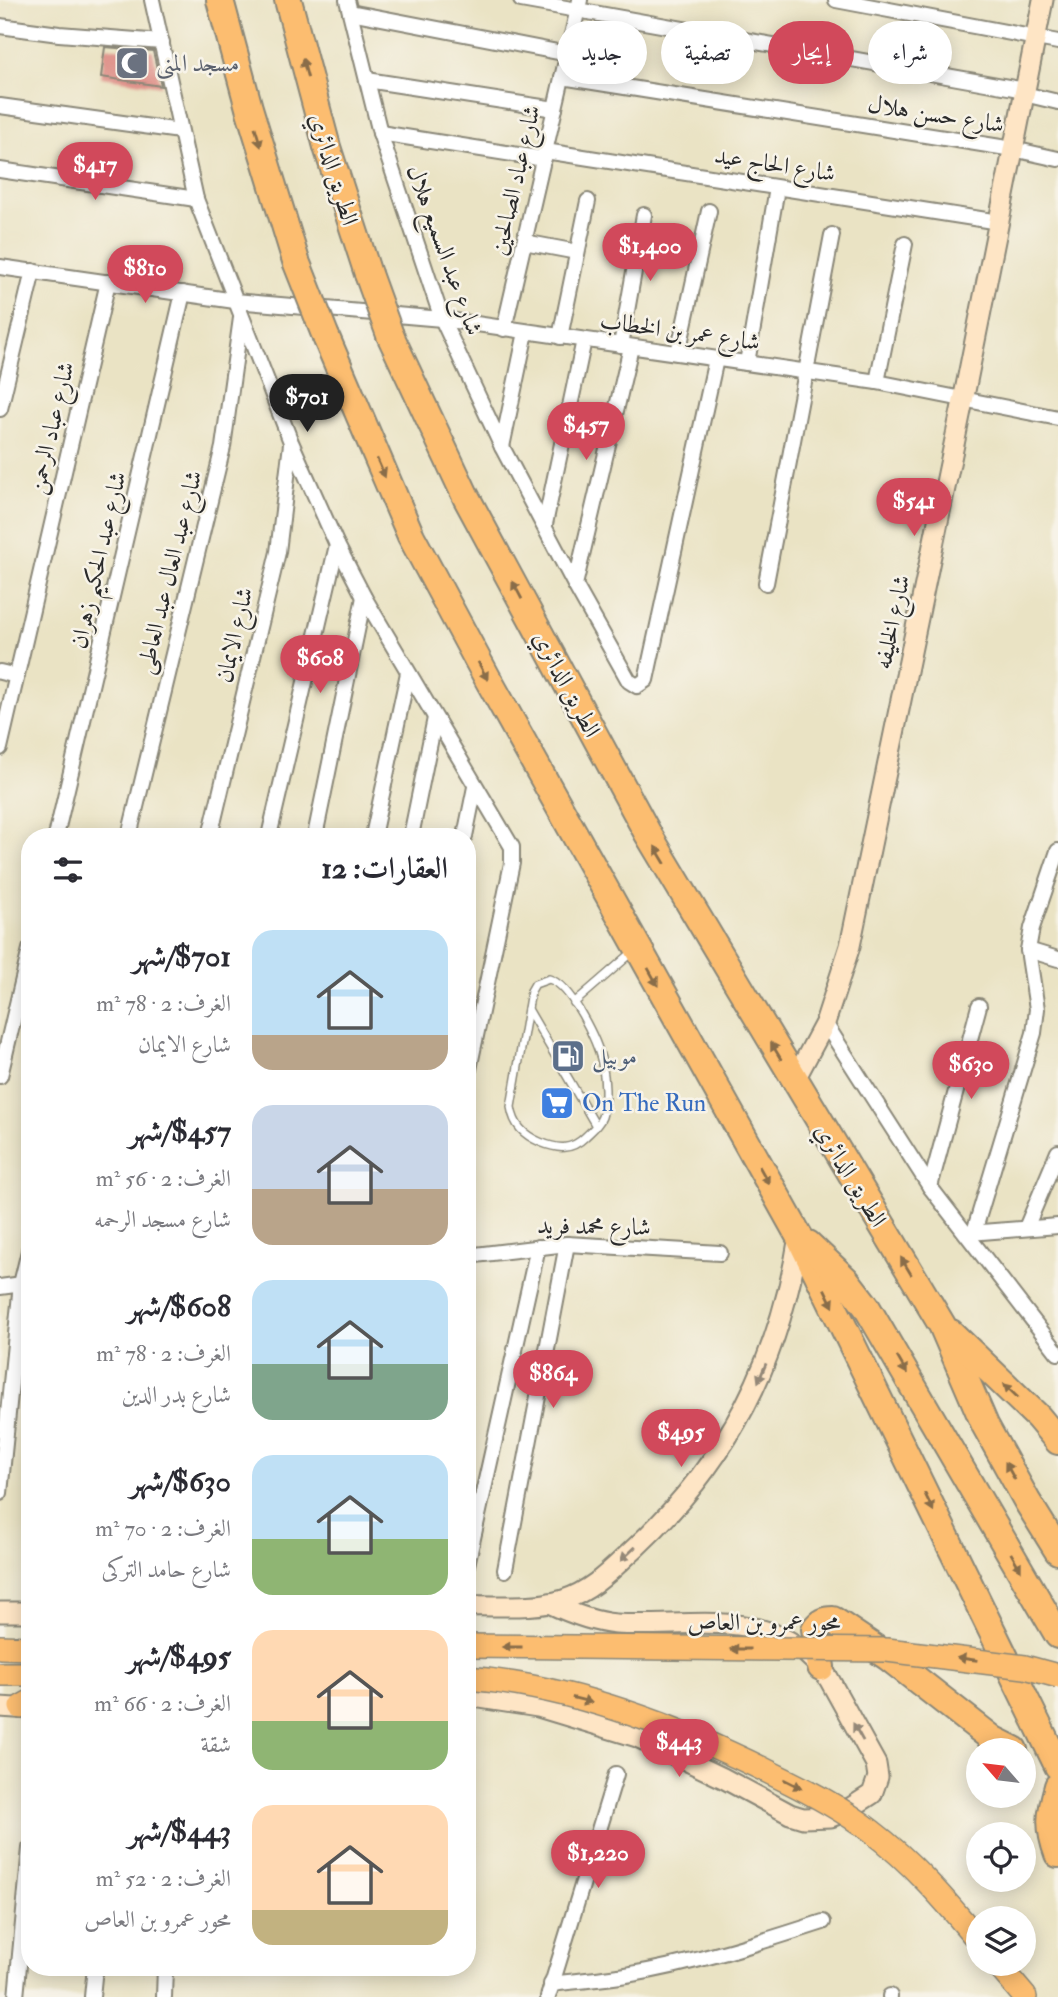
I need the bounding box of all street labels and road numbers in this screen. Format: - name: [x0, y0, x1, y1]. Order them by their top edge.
- street label: شارع حسن هلال: [865, 88, 1006, 145]
- street label: شارع عباد الصالحين: [483, 102, 552, 259]
- street label: الطريق الدائري: [299, 109, 365, 230]
- street label: شارع الحاج عيد: [711, 140, 838, 194]
- street label: شارع عبد السميع هلال: [394, 161, 490, 342]
- street label: شارع عمر بن الخطاب: [597, 305, 762, 362]
- street label: شارع عباد الرحمن: [21, 359, 86, 498]
- street label: شارع عبد العال عبد العاطى: [129, 467, 214, 678]
- street label: شارع عبد الحكيم زهران: [63, 468, 142, 654]
- street label: شارع الخليفه: [867, 572, 922, 673]
- street label: شارع الايمان: [208, 584, 264, 687]
- street label: الطريق الدائري: [523, 626, 607, 744]
- street label: الطريق الدائري: [805, 1118, 894, 1234]
- street label: شارع محمد فريد: [537, 1210, 651, 1247]
- street label: محور عمرو بن العاص: [687, 1607, 841, 1638]

